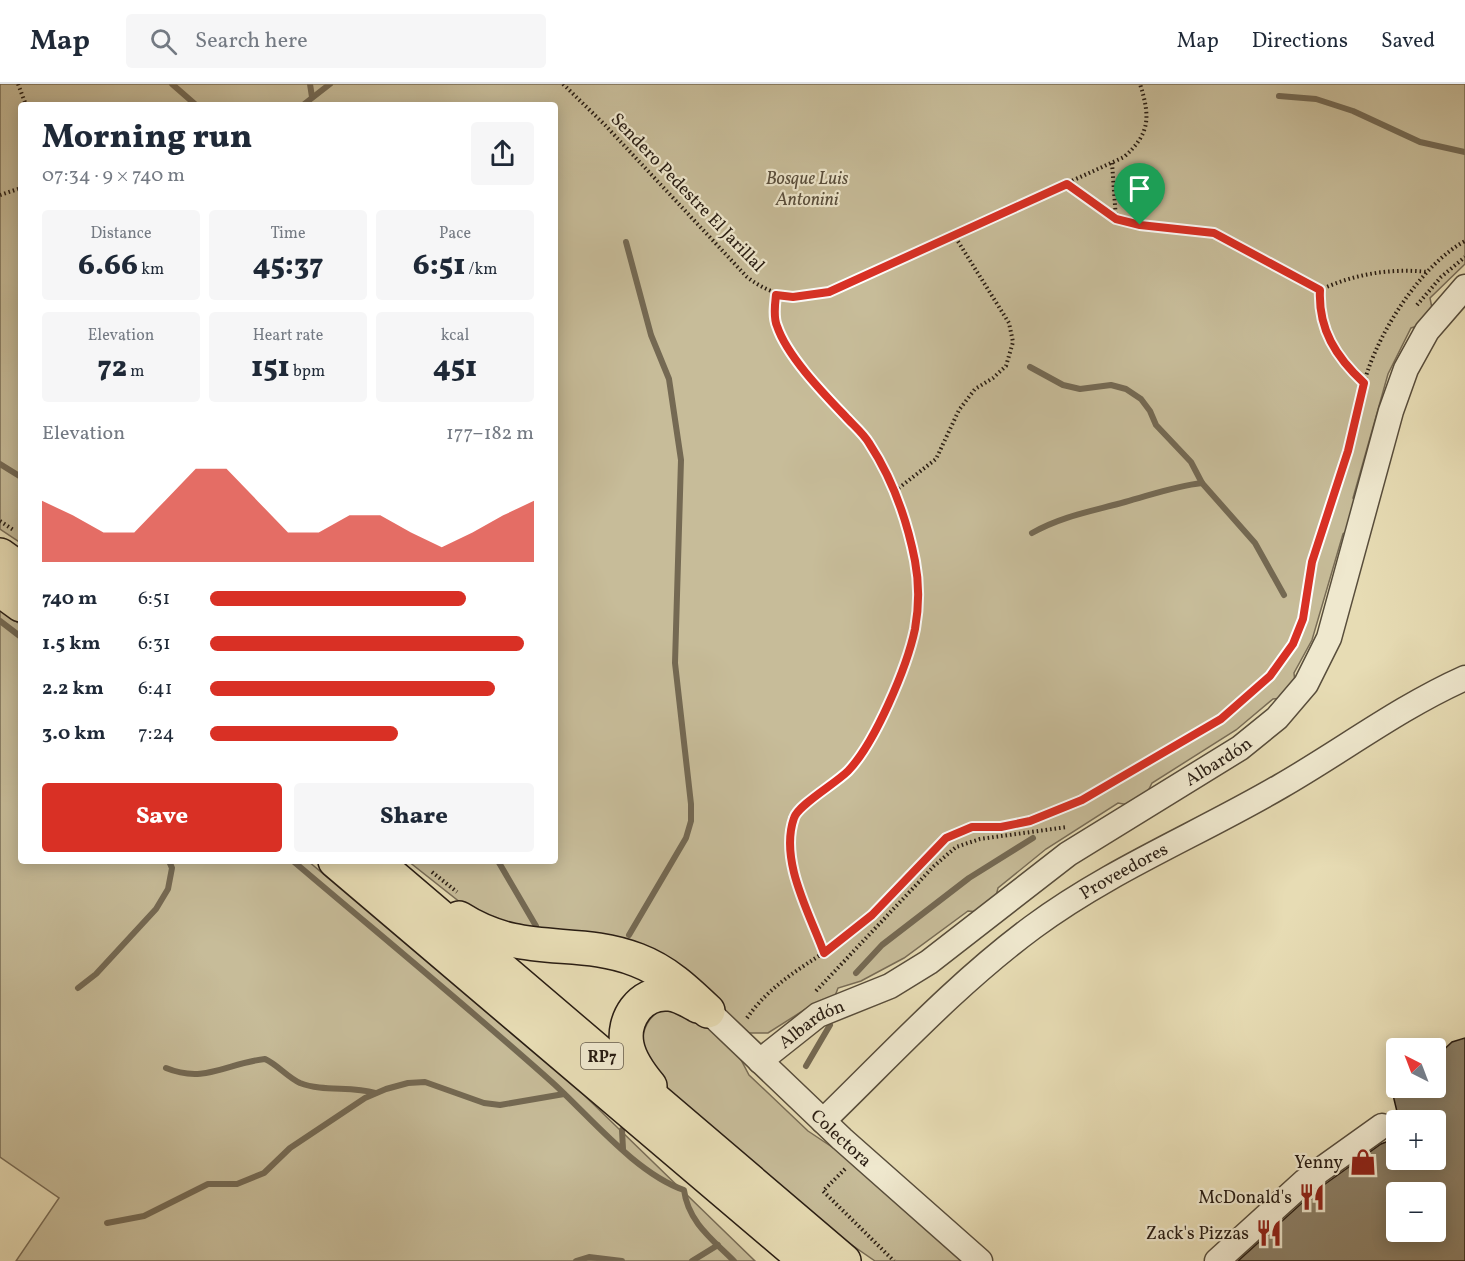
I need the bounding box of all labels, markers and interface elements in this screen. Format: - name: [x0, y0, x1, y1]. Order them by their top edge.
- search box: [126, 14, 546, 68]
- text: Map: [30, 22, 90, 61]
- icon: search: [147, 25, 180, 58]
- text: Search here: [195, 26, 308, 57]
- text: Map: [1177, 27, 1219, 56]
- text: Directions: [1252, 27, 1348, 56]
- text: Saved: [1381, 27, 1435, 56]
- street label: Sendero Pedestre El Jarillal: [604, 108, 770, 278]
- text: Morning run: [42, 116, 252, 162]
- button: share: [471, 122, 534, 185]
- text: 07:34 · 9 × 740 m: [42, 162, 185, 190]
- pin: [1114, 163, 1165, 225]
- park label: Bosque Luis Antonini: [766, 167, 849, 213]
- icon: arrive: [1123, 172, 1156, 205]
- text: Distance: [90, 223, 152, 245]
- text: Time: [270, 223, 306, 245]
- text: Pace: [439, 223, 471, 245]
- text: 6.66: [78, 245, 138, 287]
- text: 45:37: [252, 245, 324, 287]
- text: 6:51: [413, 245, 465, 287]
- text: km: [138, 259, 164, 281]
- text: /km: [465, 259, 497, 281]
- text: Elevation: [88, 325, 154, 347]
- text: Heart rate: [253, 325, 323, 347]
- text: kcal: [441, 325, 469, 347]
- text: 72: [98, 347, 127, 389]
- text: 151: [251, 347, 290, 389]
- text: 451: [433, 347, 477, 389]
- text: m: [127, 361, 144, 383]
- text: bpm: [290, 361, 325, 383]
- text: Elevation: [42, 420, 125, 448]
- text: 177–182 m: [446, 420, 534, 448]
- text: 740 m: [42, 585, 97, 613]
- text: 6:51: [138, 585, 170, 613]
- text: 1.5 km: [42, 630, 101, 658]
- text: 6:31: [138, 630, 171, 658]
- text: 2.2 km: [42, 675, 104, 703]
- text: 6:41: [138, 675, 173, 703]
- text: 3.0 km: [42, 720, 106, 748]
- text: 7:24: [138, 720, 175, 748]
- street label: Albardón: [1181, 732, 1258, 793]
- button: Save: [42, 783, 282, 852]
- button: Share: [294, 783, 534, 852]
- street label: Proveedores: [1076, 837, 1173, 907]
- street label: Albardón: [774, 994, 849, 1055]
- north arrow: [1386, 1038, 1446, 1098]
- map controls: [1386, 1038, 1446, 1242]
- road number: RP7: [581, 1043, 623, 1069]
- street label: Colectora: [804, 1104, 877, 1174]
- button: +: [1386, 1110, 1446, 1170]
- shop icon: Yenny: [1348, 1147, 1378, 1177]
- place label: Yenny: [1294, 1151, 1343, 1176]
- restaurant icon: McDonald's: [1297, 1182, 1327, 1212]
- button: −: [1386, 1182, 1446, 1242]
- place label: McDonald's: [1198, 1186, 1292, 1211]
- restaurant icon: Zack's Pizzas: [1254, 1218, 1284, 1248]
- place label: Zack's Pizzas: [1146, 1222, 1249, 1247]

